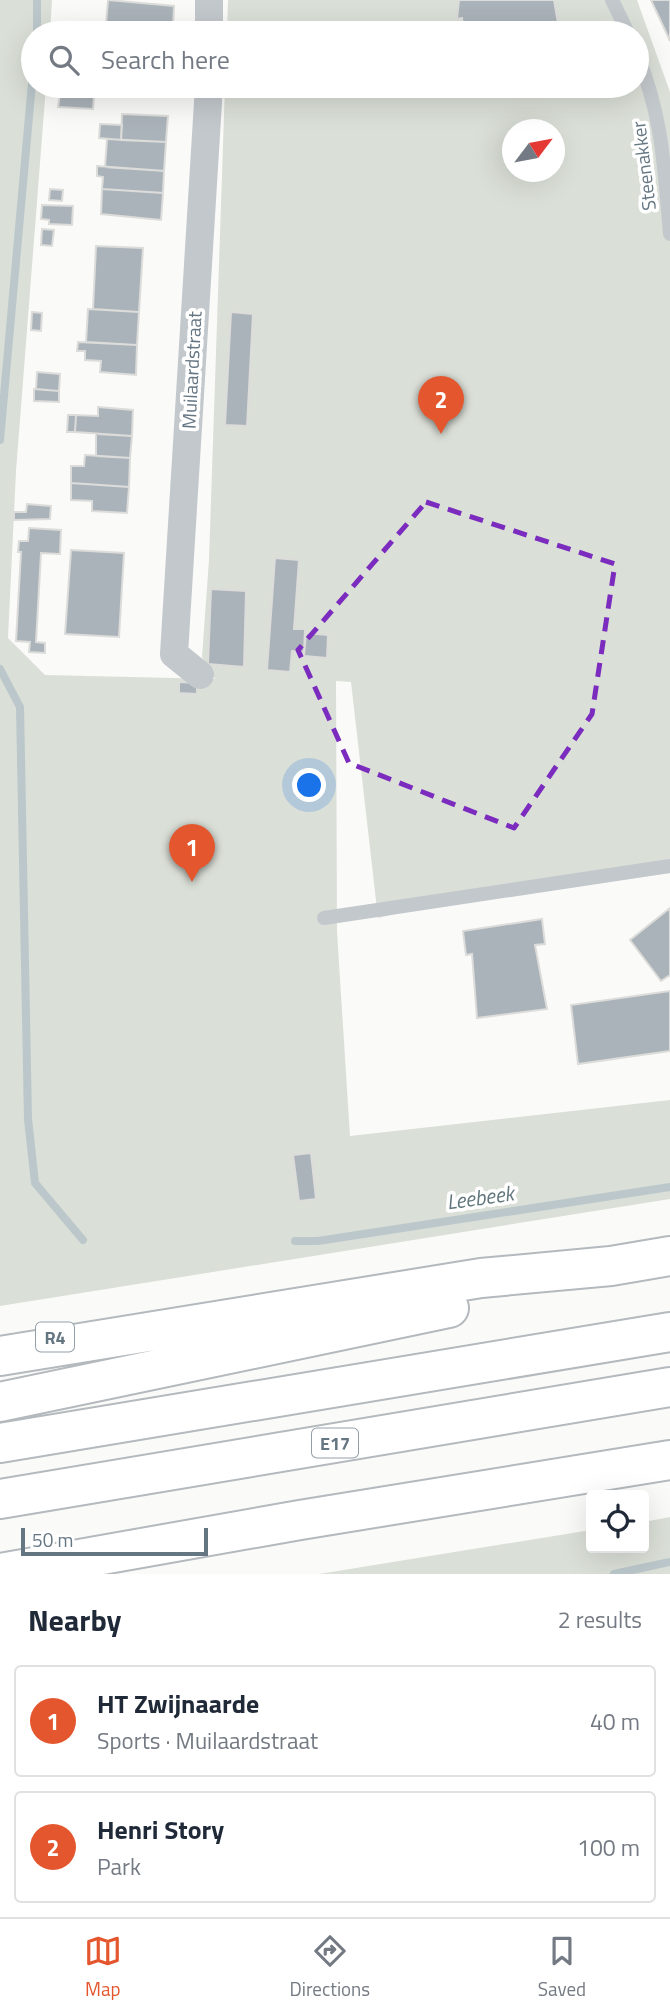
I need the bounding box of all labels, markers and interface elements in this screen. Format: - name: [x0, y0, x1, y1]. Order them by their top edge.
- search box: [21, 21, 649, 98]
- text: Search here: [101, 40, 230, 79]
- icon: search: [45, 41, 83, 79]
- north arrow: [502, 119, 565, 182]
- street label: Steenakker: [623, 119, 663, 212]
- street label: Muilaardstraat: [173, 310, 209, 430]
- pin: 2: [418, 376, 464, 434]
- your location: [292, 768, 326, 802]
- pin: 1: [169, 824, 215, 882]
- water label: Leebeek: [444, 1176, 518, 1218]
- road number: R4: [36, 1322, 74, 1352]
- road number: E17: [312, 1428, 358, 1458]
- map controls: [586, 1490, 649, 1553]
- button: locate: [586, 1490, 649, 1553]
- scale bar: [21, 1525, 208, 1557]
- text: 50 m: [32, 1525, 73, 1554]
- text: Nearby: [28, 1597, 121, 1643]
- text: 2 results: [558, 1602, 642, 1637]
- text: HT Zwijnaarde: [97, 1684, 259, 1723]
- text: 1: [47, 1704, 59, 1739]
- text: 40 m: [590, 1704, 640, 1739]
- text: Sports · Muilaardstraat: [97, 1723, 318, 1758]
- text: Henri Story: [97, 1810, 224, 1849]
- text: 2: [47, 1830, 59, 1865]
- text: 100 m: [577, 1830, 640, 1865]
- text: Park: [97, 1849, 141, 1884]
- tab: Map: [84, 1932, 122, 2003]
- tab: Directions: [290, 1932, 370, 2003]
- tab: Saved: [538, 1932, 586, 2003]

